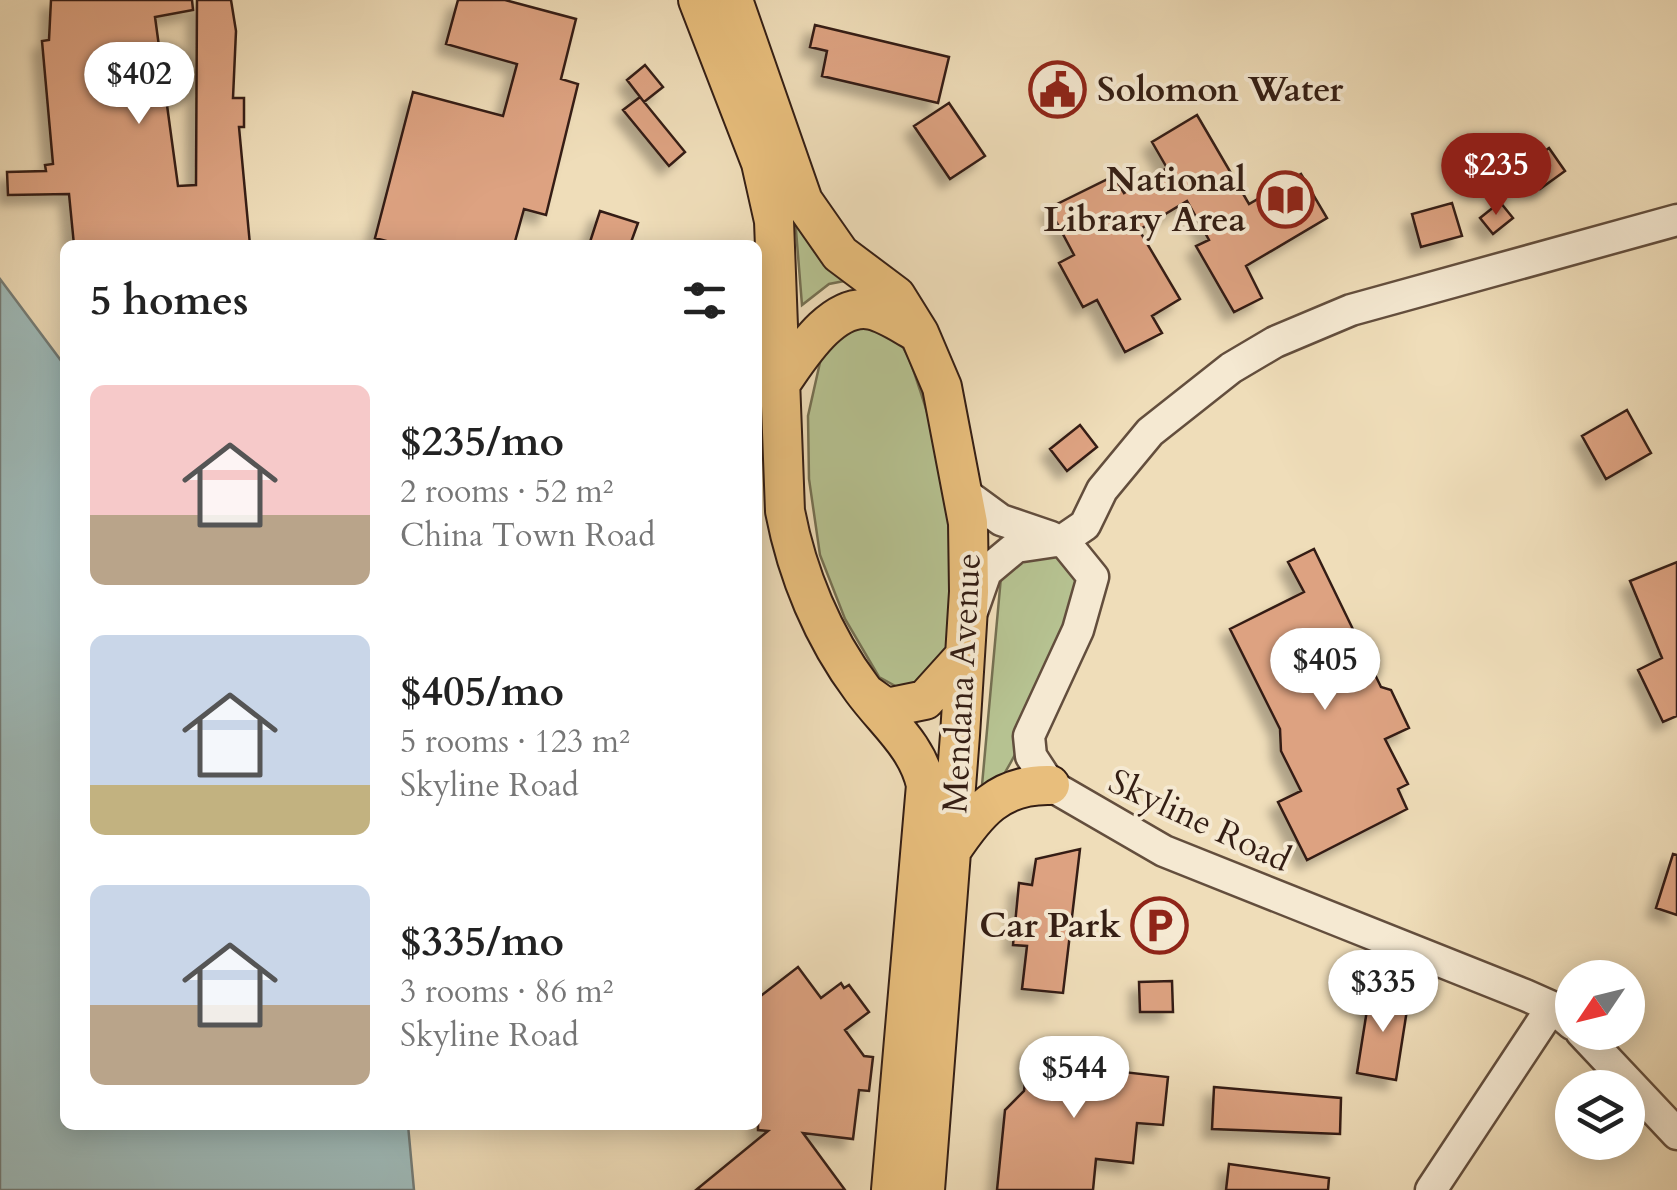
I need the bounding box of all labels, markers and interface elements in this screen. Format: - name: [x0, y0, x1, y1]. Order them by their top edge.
- pin: $402: [80, 42, 198, 127]
- text: $402: [106, 52, 172, 96]
- public building icon: Solomon Water: [1028, 59, 1088, 119]
- place label: Solomon Water: [1097, 66, 1344, 114]
- pin: $235: [1437, 133, 1555, 218]
- text: $235: [1463, 143, 1529, 187]
- place label: National Library Area: [1044, 156, 1246, 244]
- library icon: National Library Area: [1255, 169, 1315, 229]
- text: 5 homes: [90, 272, 248, 329]
- icon: filters: [677, 273, 732, 328]
- text: $235/mo: [400, 413, 564, 470]
- icon: home: [170, 425, 290, 545]
- text: 2 rooms · 52 m²: [400, 470, 613, 514]
- text: China Town Road: [400, 514, 655, 558]
- street label: Mendana Avenue: [931, 552, 993, 814]
- pin: $405: [1266, 628, 1384, 713]
- text: $405: [1292, 638, 1358, 682]
- text: $405/mo: [400, 663, 564, 720]
- icon: home: [170, 675, 290, 795]
- text: 5 rooms · 123 m²: [400, 720, 630, 764]
- street label: Skyline Road: [1101, 758, 1299, 884]
- text: Skyline Road: [400, 764, 579, 808]
- parking icon: Car Park: [1130, 895, 1190, 955]
- place label: Car Park: [979, 902, 1121, 950]
- text: $335/mo: [400, 913, 564, 970]
- icon: home: [170, 925, 290, 1045]
- pin: $335: [1324, 950, 1442, 1035]
- text: $335: [1350, 960, 1416, 1004]
- north arrow: [1555, 960, 1645, 1050]
- map controls: [1555, 960, 1645, 1160]
- text: 3 rooms · 86 m²: [400, 970, 613, 1014]
- text: Skyline Road: [400, 1014, 579, 1058]
- pin: $544: [1015, 1036, 1133, 1121]
- text: $544: [1041, 1046, 1107, 1090]
- button: layers: [1555, 1070, 1645, 1160]

